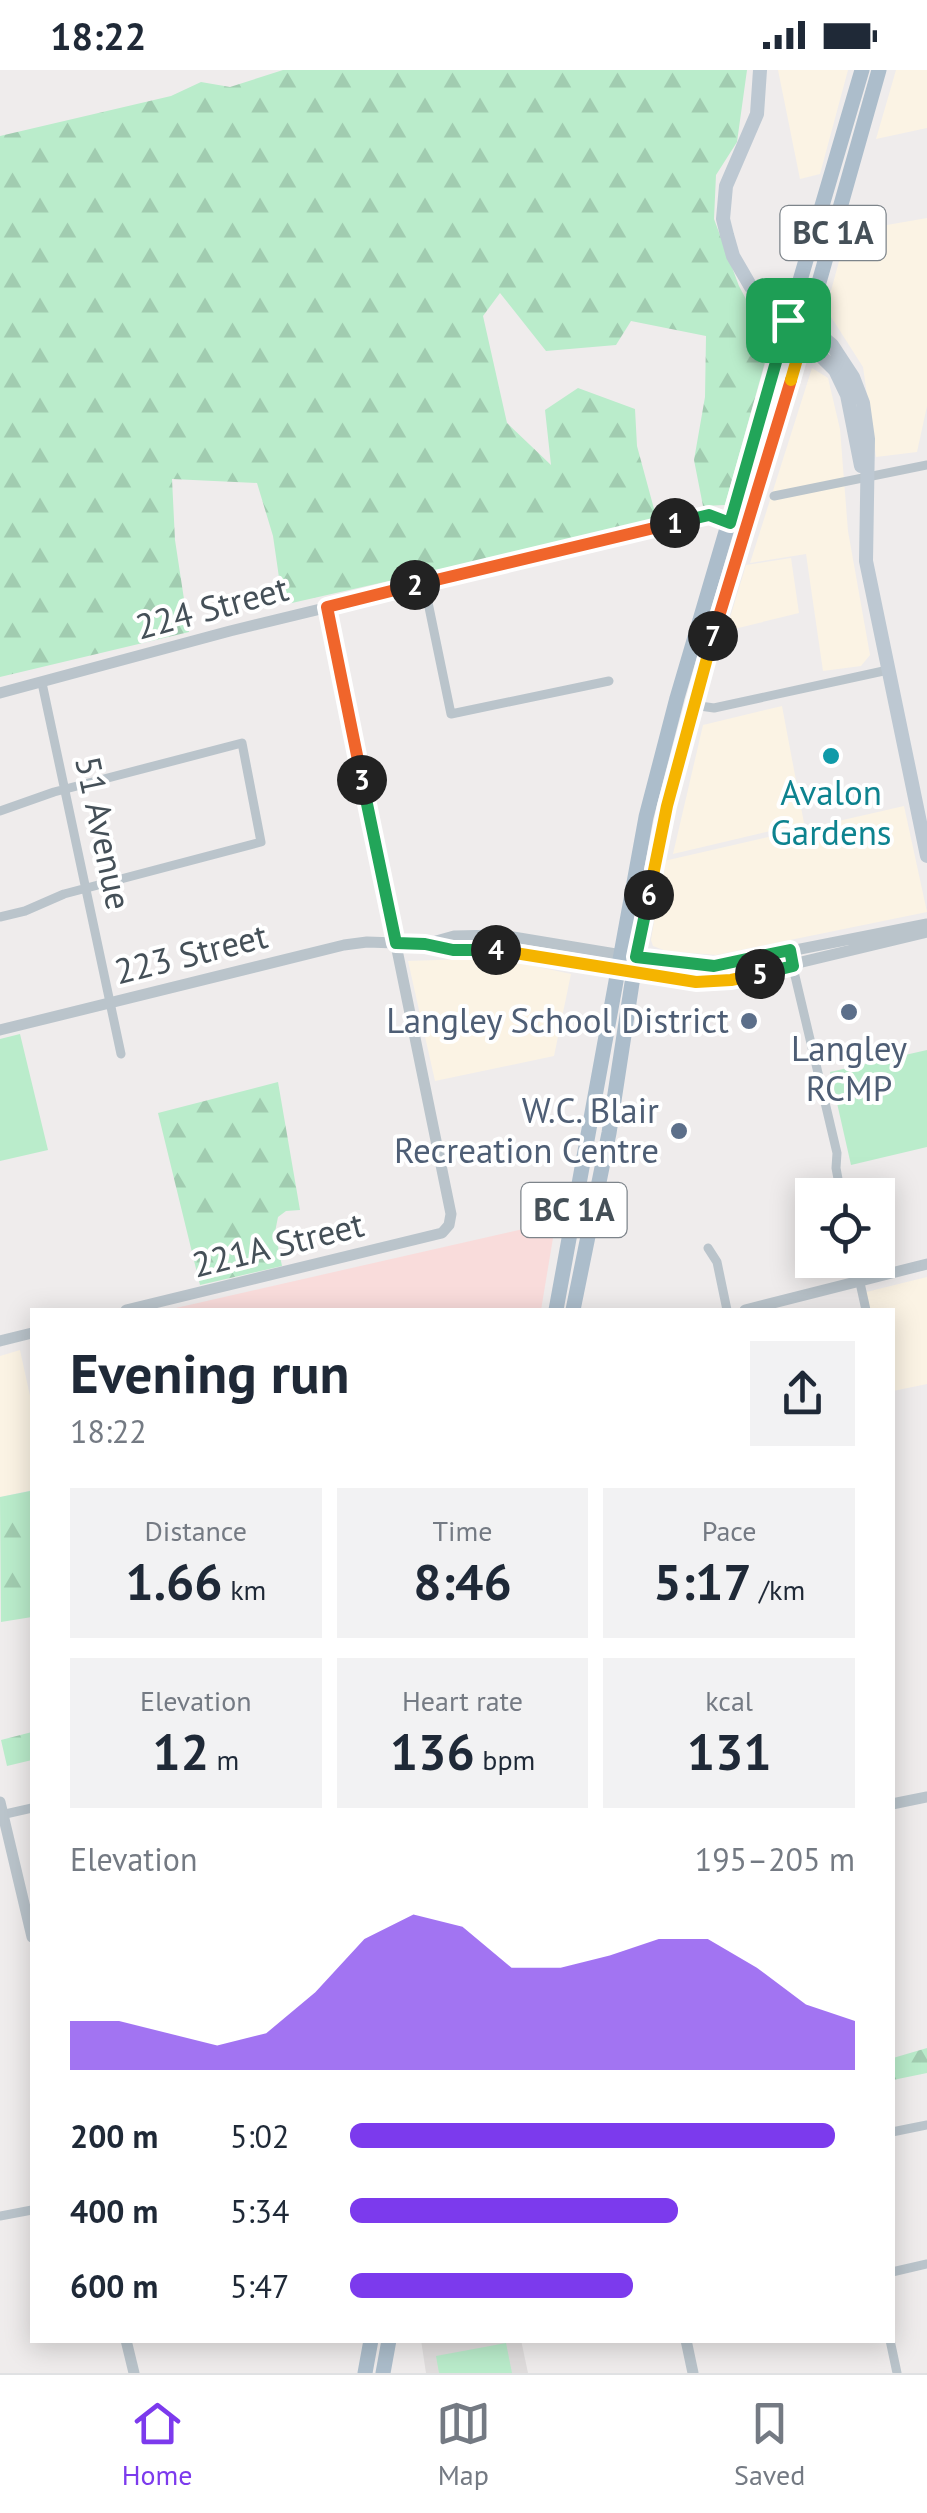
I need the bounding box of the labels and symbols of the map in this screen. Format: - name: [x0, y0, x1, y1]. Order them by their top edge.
- road number: BC 1A: [780, 206, 886, 260]
- pin: [746, 278, 831, 363]
- pin: 1: [650, 498, 700, 548]
- pin: 2: [390, 560, 440, 610]
- street label: 224 Street: [130, 565, 293, 649]
- pin: 7: [688, 611, 738, 661]
- marker: Avalon Gardens: [820, 745, 842, 767]
- street label: 51 Avenue: [65, 752, 143, 914]
- pin: 3: [337, 755, 387, 805]
- place label: Avalon Gardens: [770, 769, 892, 855]
- pin: 6: [624, 870, 674, 920]
- street label: 223 Street: [110, 912, 272, 994]
- pin: 4: [471, 925, 521, 975]
- pin: 5: [735, 949, 785, 999]
- place label: Langley School District: [386, 997, 729, 1043]
- marker: Langley RCMP: [838, 1001, 860, 1023]
- marker: Langley School District: [738, 1010, 760, 1032]
- place label: Langley RCMP: [791, 1025, 907, 1111]
- place label: W.C. Blair Recreation Centre: [394, 1087, 659, 1173]
- marker: W.C. Blair Recreation Centre: [668, 1120, 690, 1142]
- road number: BC 1A: [522, 1183, 626, 1237]
- street label: 221A Street: [187, 1201, 368, 1288]

